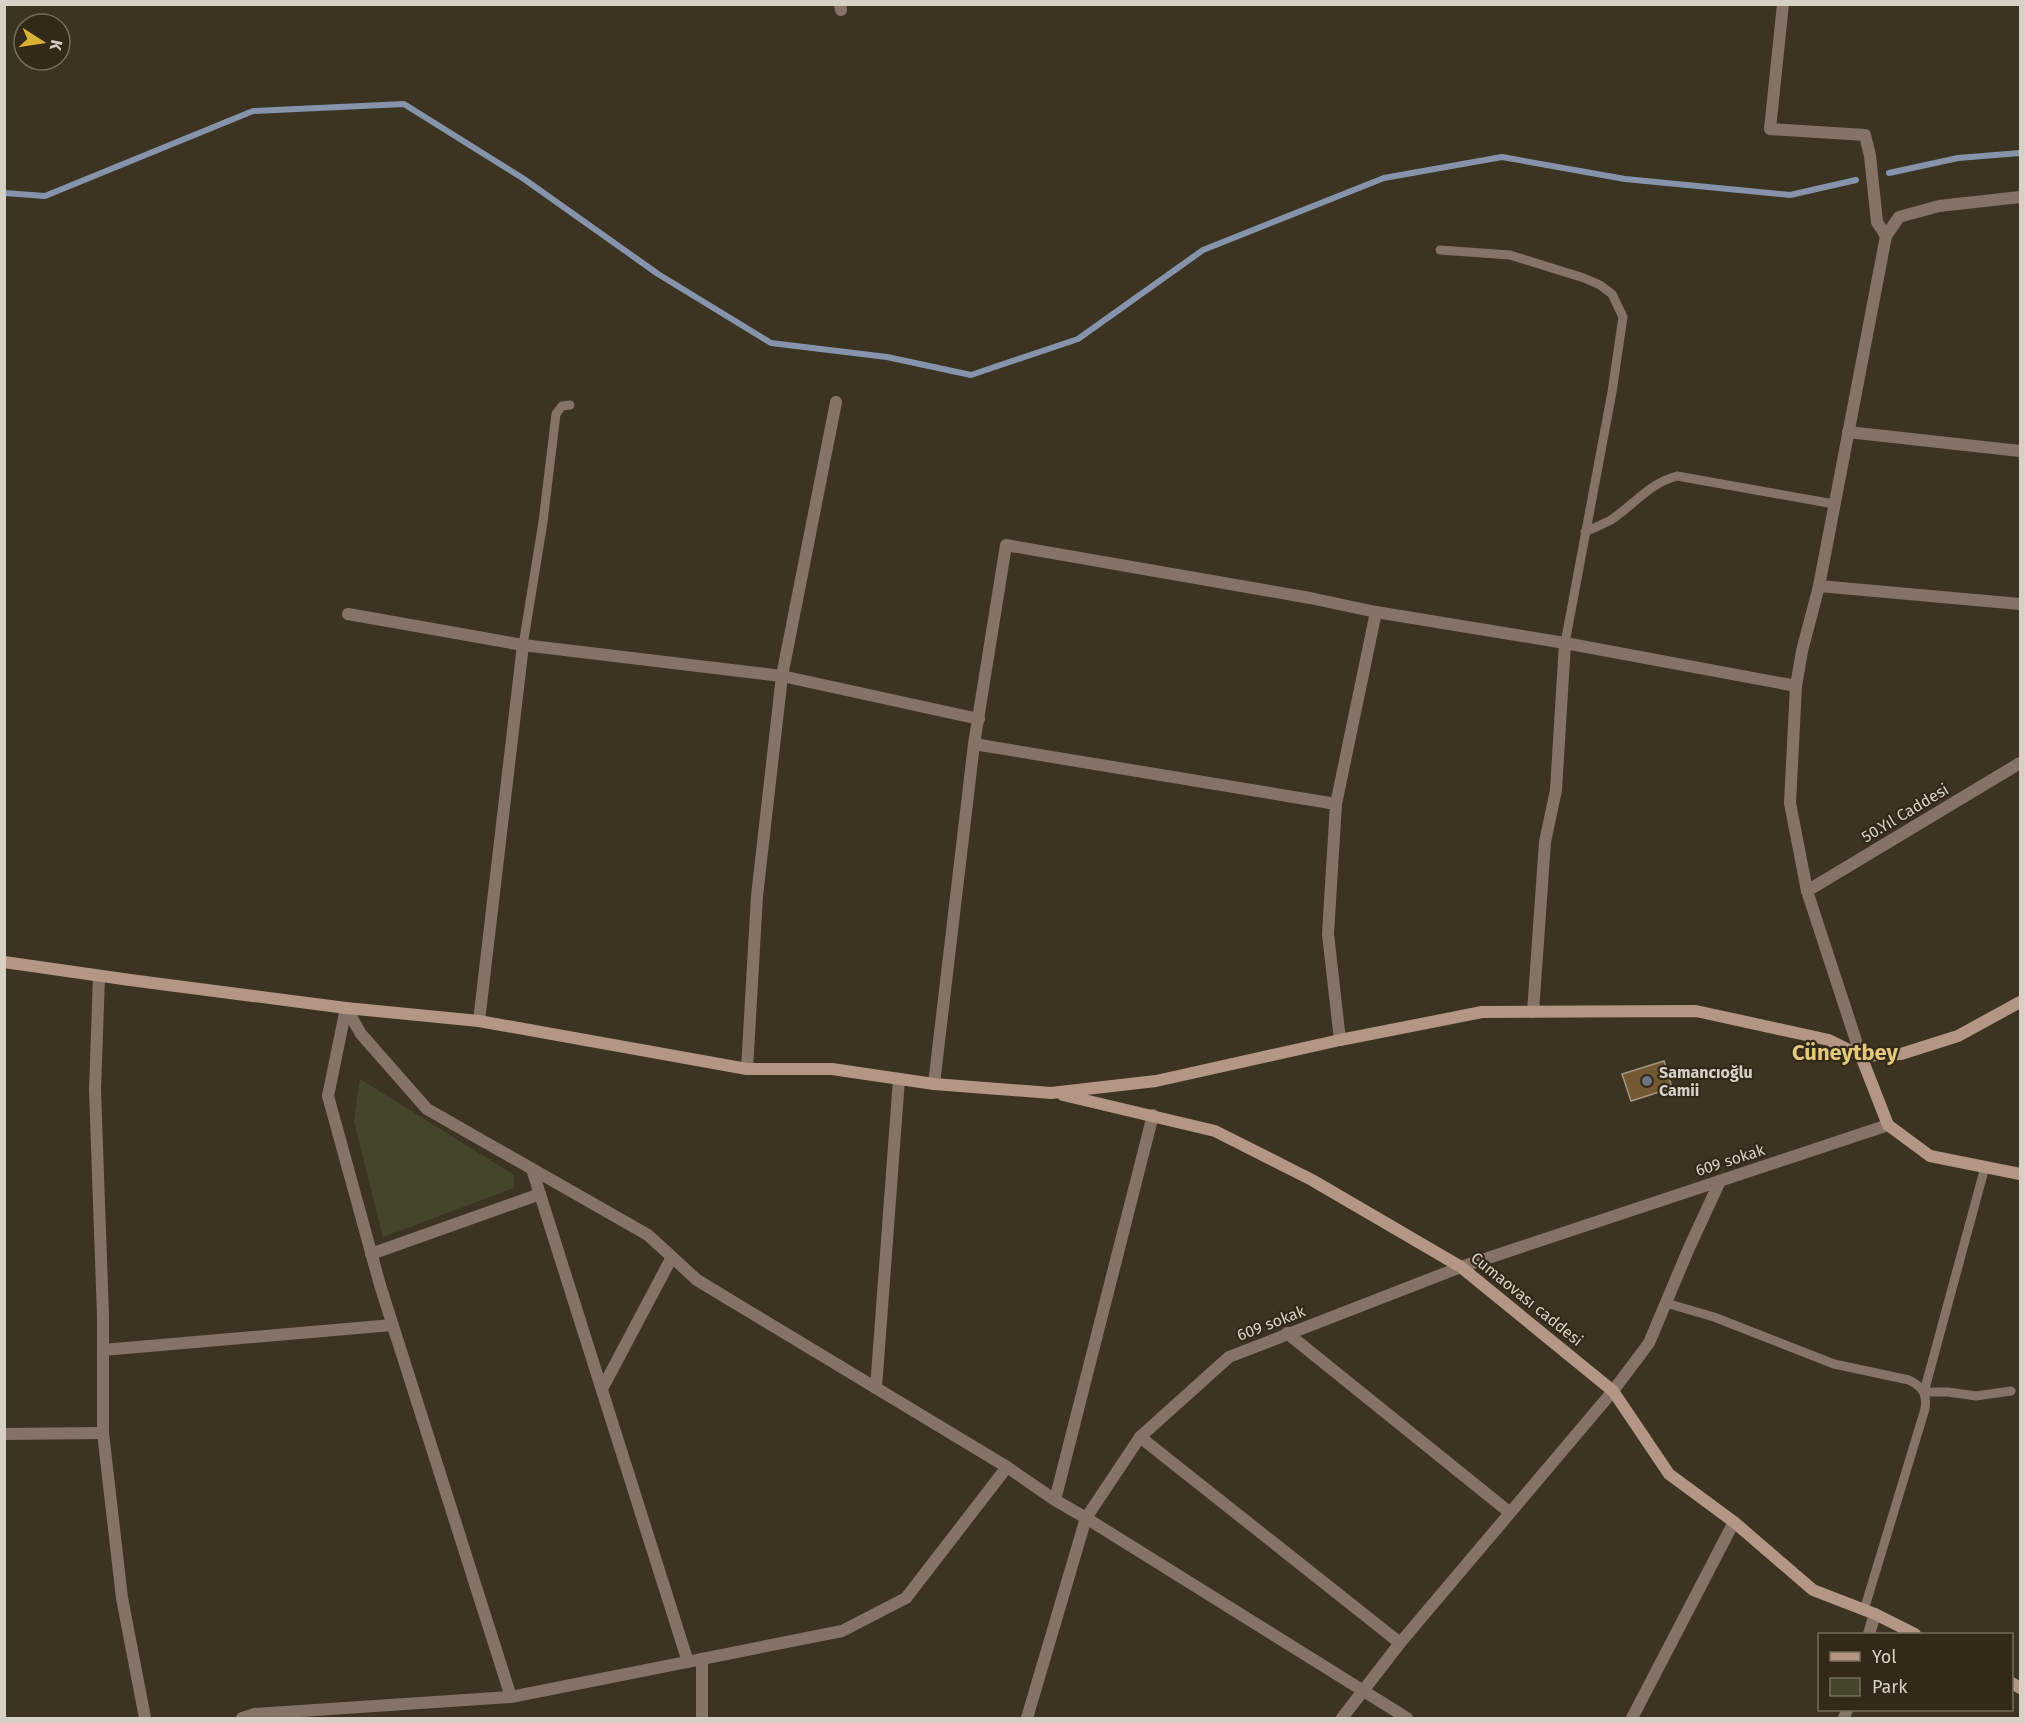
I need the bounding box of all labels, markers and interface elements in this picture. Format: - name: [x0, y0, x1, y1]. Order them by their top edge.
- north arrow: [12, 12, 72, 72]
- text: K: [46, 38, 67, 53]
- street label: 50.Yıl Caddesi: [1858, 780, 1952, 846]
- district label: Cüneytbey: [1792, 1039, 1899, 1066]
- place label: Samancıoğlu Camii: [1659, 1063, 1753, 1100]
- marker: Samancıoğlu Camii: [1640, 1074, 1654, 1088]
- street label: 609 sokak: [1693, 1140, 1768, 1180]
- street label: Cumaovası caddesi: [1467, 1248, 1587, 1350]
- street label: 609 sokak: [1234, 1301, 1309, 1345]
- legend: [1818, 1633, 2013, 1711]
- text: Yol: [1872, 1646, 1897, 1668]
- text: Park: [1872, 1676, 1908, 1698]

